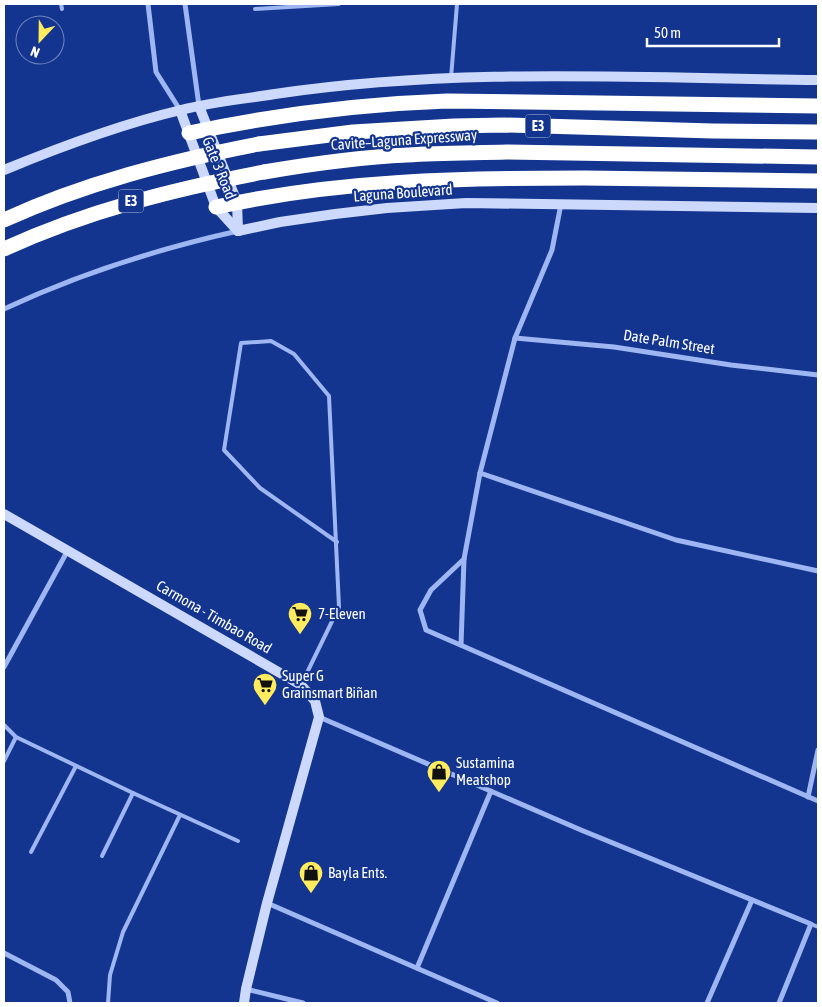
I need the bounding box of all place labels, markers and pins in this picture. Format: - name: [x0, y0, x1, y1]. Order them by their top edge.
- supermarket icon: 7-Eleven: [287, 601, 313, 635]
- place label: 7-Eleven: [318, 605, 366, 622]
- place label: Super G Grainsmart Biñan: [282, 667, 378, 701]
- supermarket icon: Super G Grainsmart Biñan: [252, 672, 278, 706]
- place label: Sustamina Meatshop: [456, 754, 515, 788]
- shop icon: Sustamina Meatshop: [426, 759, 452, 793]
- shop icon: Bayla Ents.: [298, 860, 324, 894]
- place label: Bayla Ents.: [328, 864, 388, 881]

